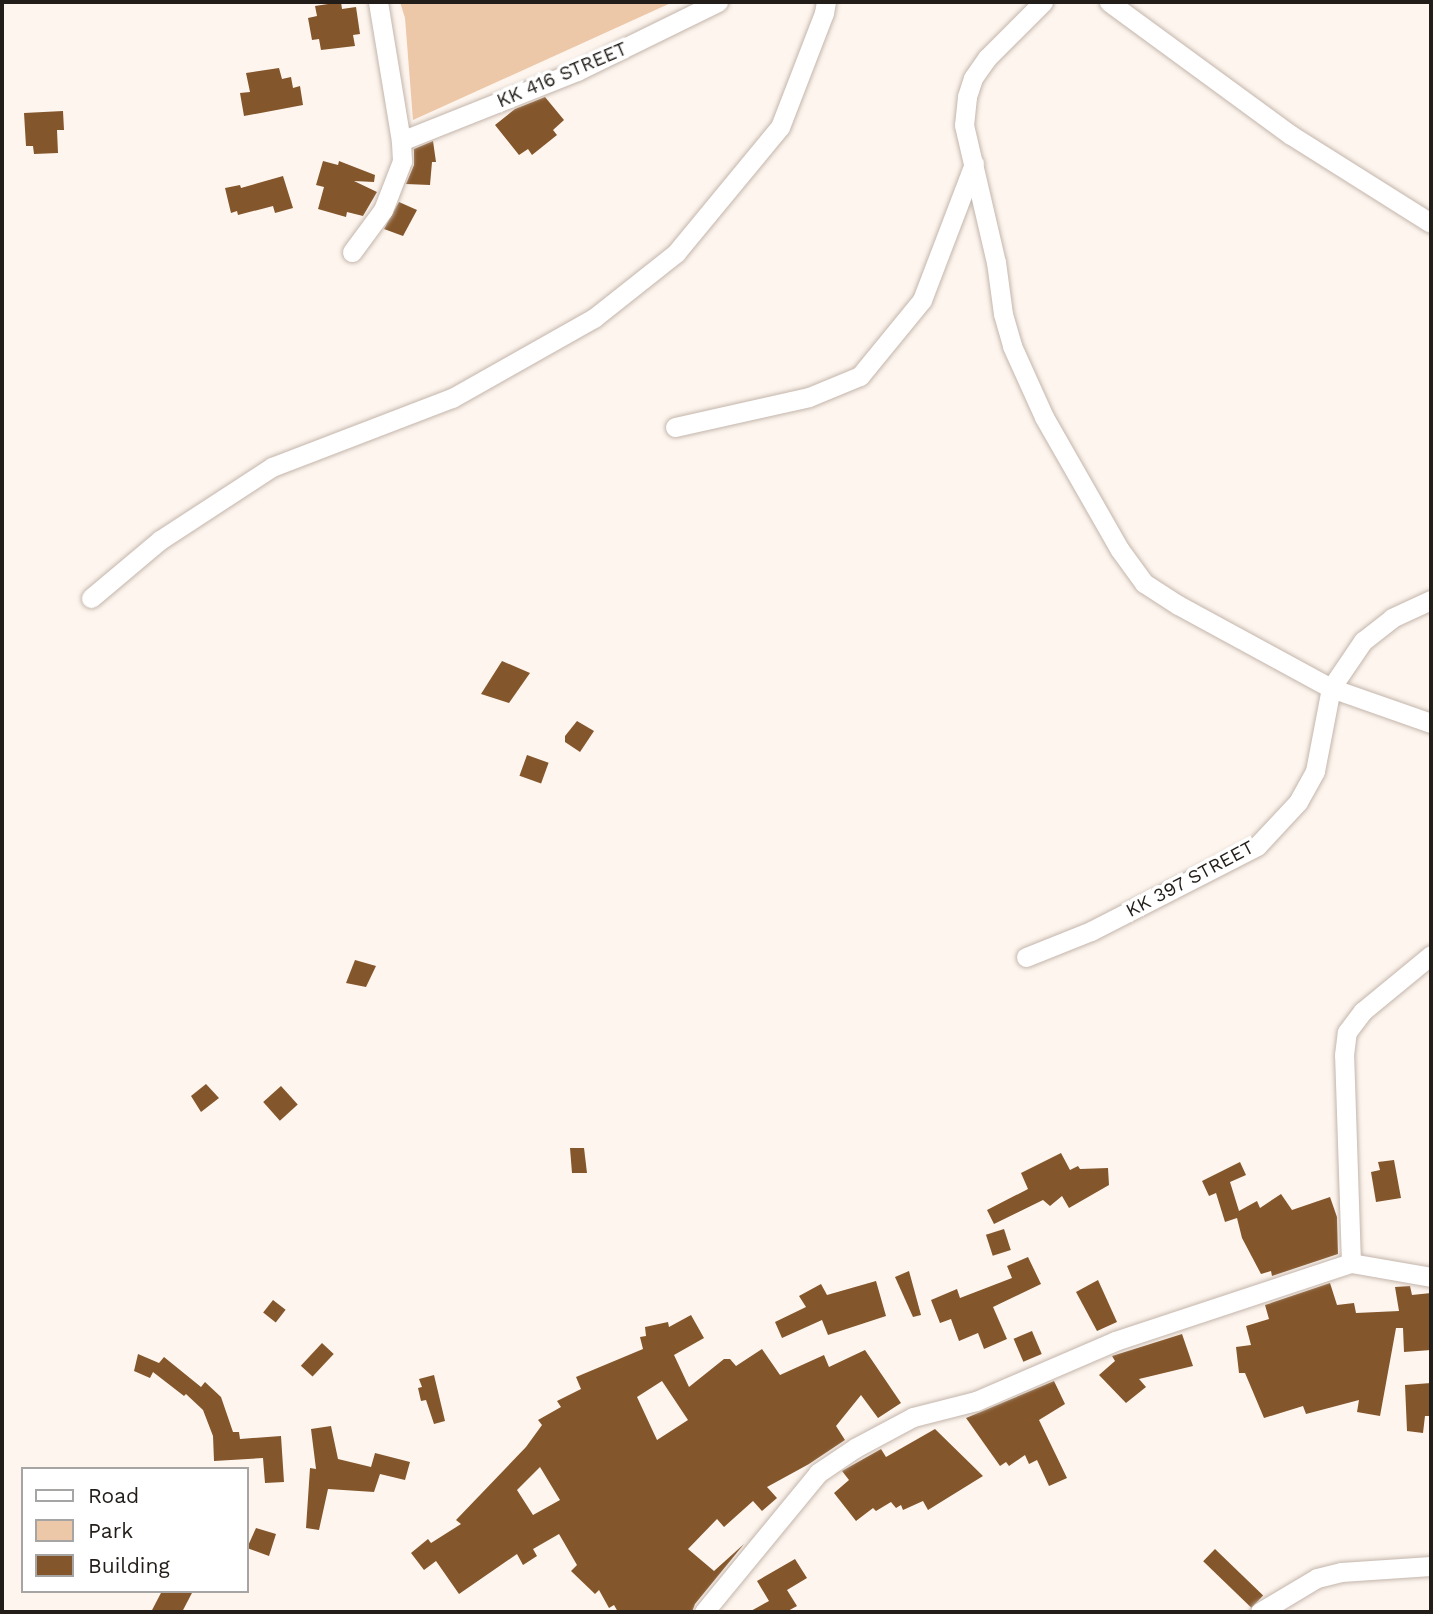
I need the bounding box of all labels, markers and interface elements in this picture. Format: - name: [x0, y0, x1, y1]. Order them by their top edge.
- street label: KK 416 STREET: [493, 37, 631, 113]
- street label: KK 397 STREET: [1122, 836, 1258, 922]
- legend: [21, 1467, 248, 1593]
- text: Road: [88, 1483, 139, 1508]
- text: Park: [88, 1518, 133, 1543]
- text: Building: [88, 1553, 170, 1578]

